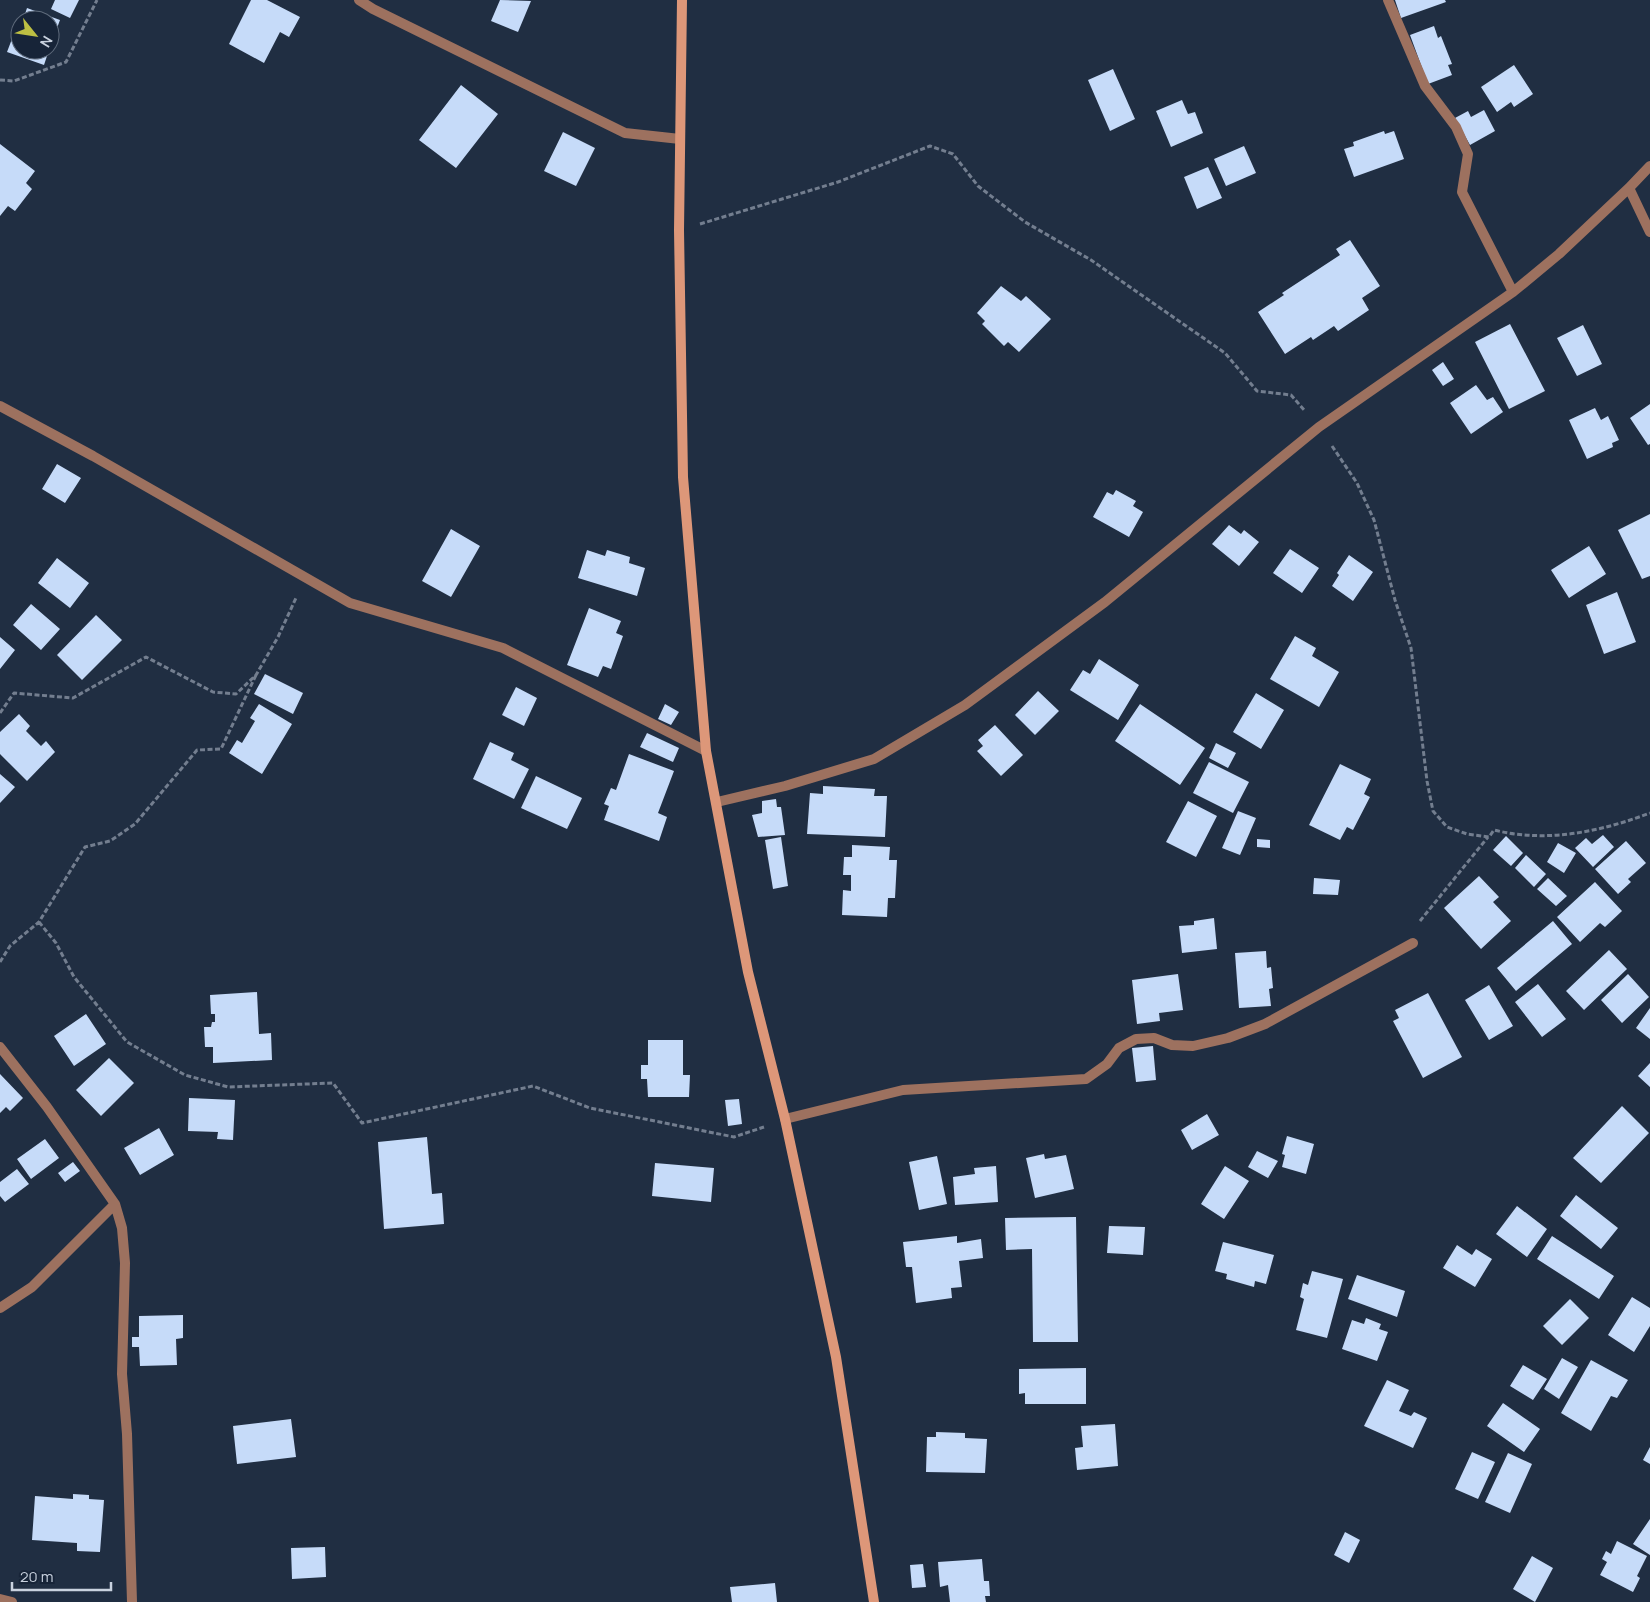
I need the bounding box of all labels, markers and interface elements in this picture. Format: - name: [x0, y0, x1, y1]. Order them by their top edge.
- north arrow: [10, 10, 60, 60]
- text: N: [36, 33, 57, 51]
- scale bar: [12, 1560, 111, 1592]
- text: 20 m: [20, 1566, 53, 1587]

